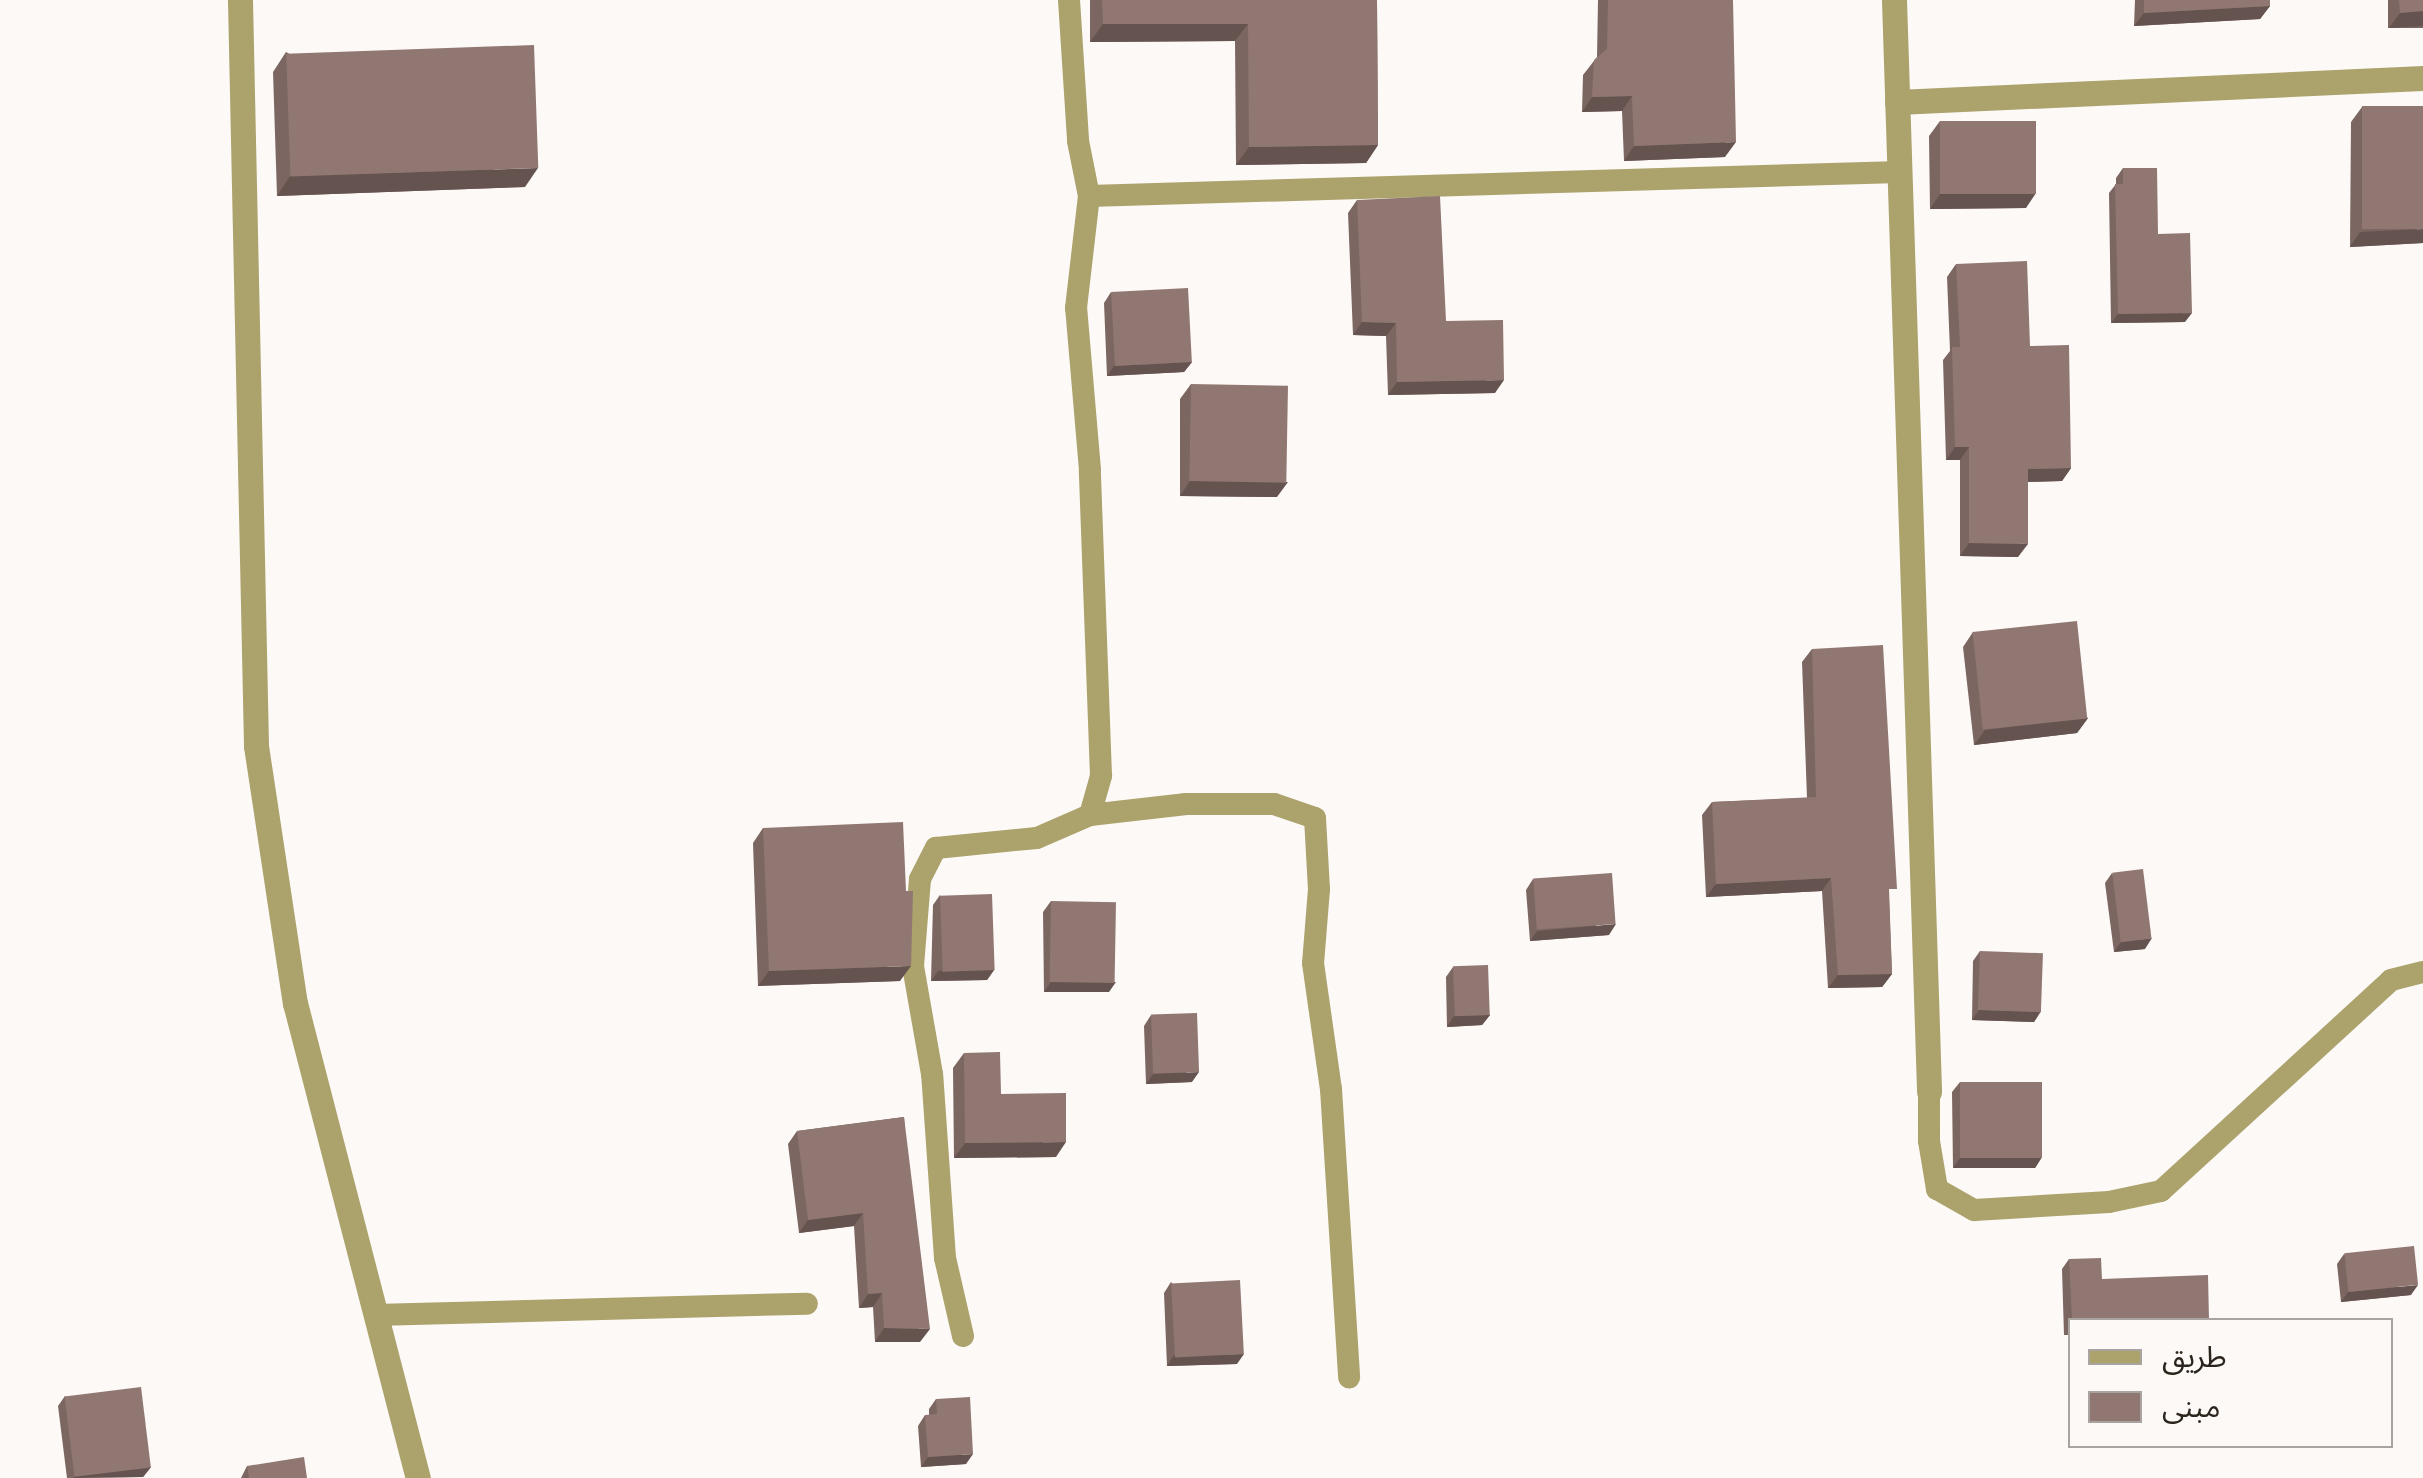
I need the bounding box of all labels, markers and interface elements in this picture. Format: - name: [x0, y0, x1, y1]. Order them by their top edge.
- legend: [2068, 1318, 2393, 1448]
- text: طريق: [2162, 1339, 2227, 1374]
- text: مبنى: [2162, 1389, 2220, 1424]

